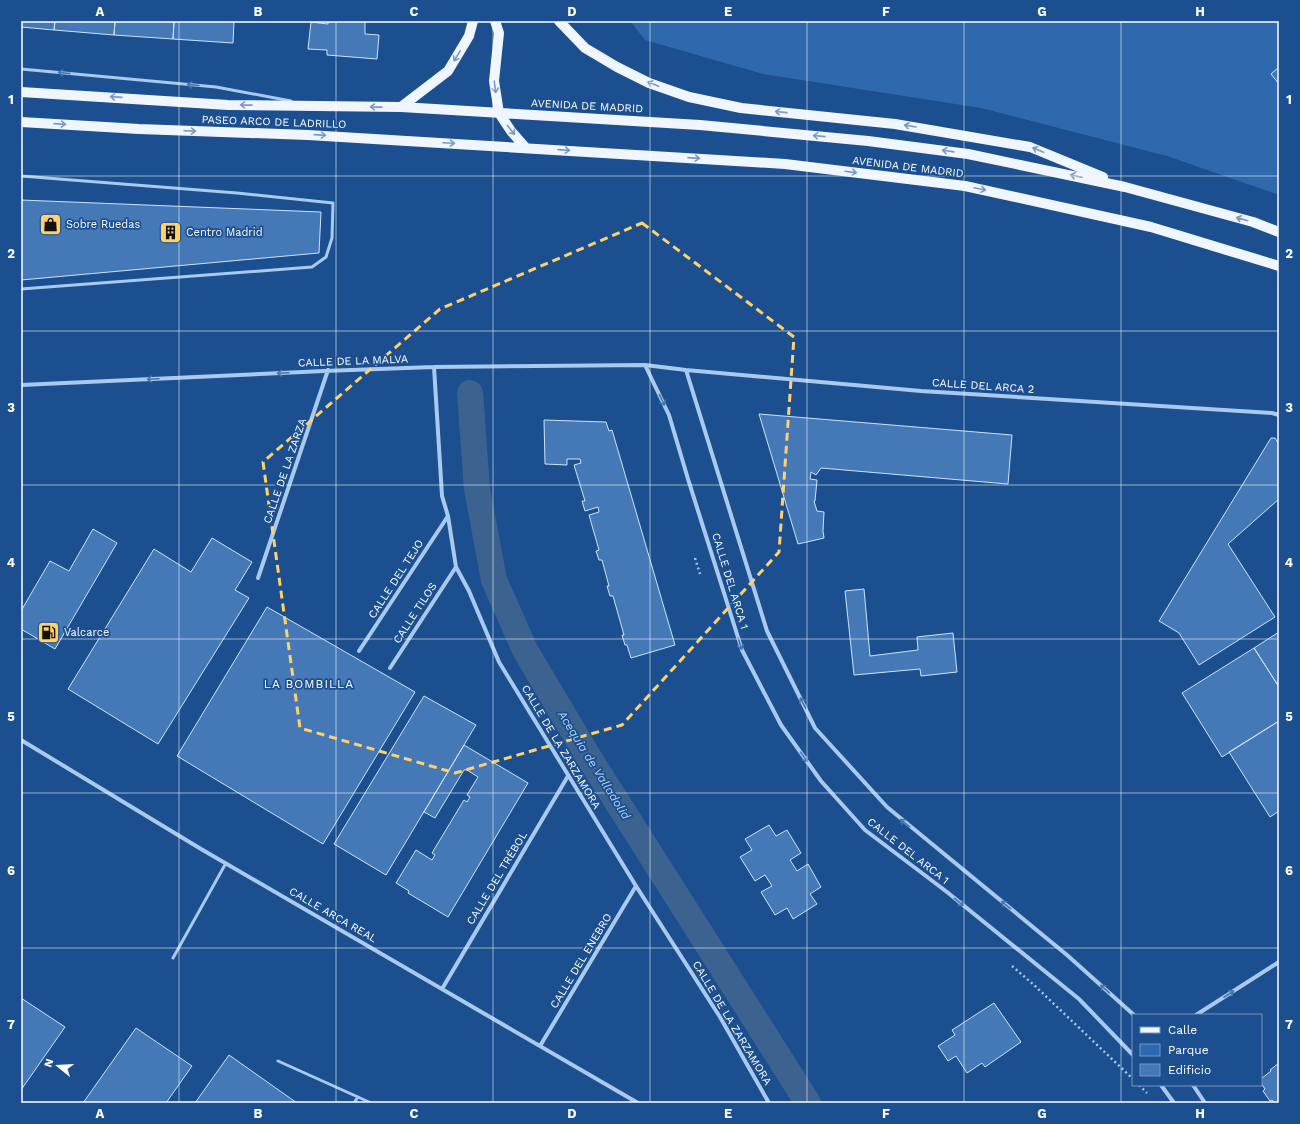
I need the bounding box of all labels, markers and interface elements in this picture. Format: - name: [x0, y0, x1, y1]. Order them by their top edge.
- text: A: [96, 4, 105, 19]
- text: B: [254, 4, 263, 19]
- text: C: [410, 4, 419, 19]
- text: D: [567, 4, 577, 19]
- text: E: [724, 4, 732, 19]
- text: F: [882, 4, 890, 19]
- text: G: [1037, 4, 1047, 19]
- text: H: [1195, 4, 1205, 19]
- one-way arrow: [453, 50, 461, 61]
- one-way arrow: [58, 69, 71, 77]
- one-way arrow: [647, 79, 659, 87]
- one-way arrow: [491, 80, 499, 93]
- one-way arrow: [187, 81, 200, 88]
- text: 1: [8, 92, 14, 107]
- text: 1: [1286, 92, 1292, 107]
- one-way arrow: [110, 94, 123, 101]
- street label: AVENIDA DE MADRID: [531, 97, 643, 115]
- one-way arrow: [240, 101, 253, 109]
- one-way arrow: [370, 103, 383, 111]
- one-way arrow: [775, 108, 788, 116]
- street label: PASEO ARCO DE LADRILLO: [201, 113, 347, 131]
- one-way arrow: [53, 121, 66, 128]
- one-way arrow: [904, 122, 917, 130]
- one-way arrow: [507, 125, 516, 136]
- one-way arrow: [183, 127, 196, 135]
- one-way arrow: [313, 132, 326, 139]
- one-way arrow: [813, 132, 826, 139]
- one-way arrow: [442, 139, 455, 146]
- one-way arrow: [557, 146, 570, 153]
- one-way arrow: [1032, 146, 1044, 154]
- one-way arrow: [942, 147, 955, 155]
- one-way arrow: [687, 154, 700, 162]
- street label: AVENIDA DE MADRID: [852, 154, 965, 180]
- one-way arrow: [844, 168, 857, 176]
- one-way arrow: [1069, 172, 1082, 180]
- one-way arrow: [973, 186, 986, 194]
- shop icon: Sobre Ruedas: [37, 211, 63, 237]
- one-way arrow: [1236, 215, 1249, 222]
- place label: Sobre Ruedas: [66, 218, 140, 231]
- building icon: Centro Madrid: [158, 219, 184, 245]
- place label: Centro Madrid: [186, 226, 263, 239]
- text: 2: [7, 246, 15, 261]
- text: 2: [1285, 246, 1293, 261]
- street label: CALLE DE LA MALVA: [298, 353, 408, 369]
- one-way arrow: [277, 369, 290, 376]
- one-way arrow: [147, 375, 160, 383]
- street label: CALLE DEL ARCA 2: [932, 376, 1034, 396]
- one-way arrow: [659, 394, 666, 406]
- text: 3: [7, 400, 15, 415]
- text: 3: [1285, 400, 1293, 415]
- street label: CALLE DE LA ZARZA: [261, 417, 309, 525]
- street label: CALLE DEL ARCA 1: [709, 531, 751, 631]
- street label: CALLE DEL TEJO: [366, 537, 426, 621]
- text: 4: [7, 555, 16, 570]
- text: 4: [1285, 555, 1294, 570]
- street label: CALLE TILOS: [391, 580, 439, 646]
- fuel station icon: Valcarce: [35, 619, 61, 645]
- place label: Valcarce: [64, 626, 109, 639]
- one-way arrow: [737, 637, 744, 650]
- district label: LA BOMBILLA: [264, 677, 354, 691]
- street label: CALLE DE LA ZARZAMORA: [519, 683, 603, 811]
- one-way arrow: [799, 698, 806, 710]
- water label: Acequia de Valladolid: [554, 707, 633, 822]
- text: 5: [7, 709, 15, 724]
- text: 5: [1285, 709, 1293, 724]
- one-way arrow: [800, 751, 808, 762]
- street label: CALLE DEL ARCA 1: [865, 815, 951, 887]
- one-way arrow: [900, 818, 911, 827]
- street label: CALLE DEL TRÉBOL: [463, 828, 530, 927]
- text: 6: [7, 863, 15, 878]
- text: 6: [1285, 863, 1293, 878]
- street label: CALLE ARCA REAL: [287, 885, 380, 946]
- one-way arrow: [953, 898, 964, 907]
- one-way arrow: [1001, 900, 1011, 909]
- street label: CALLE DEL ENEBRO: [547, 911, 615, 1011]
- street label: CALLE DE LA ZARZAMORA: [690, 959, 774, 1087]
- one-way arrow: [1100, 984, 1110, 994]
- one-way arrow: [1223, 990, 1234, 998]
- legend: [1132, 1014, 1262, 1086]
- text: 7: [7, 1017, 15, 1032]
- text: 7: [1285, 1017, 1293, 1032]
- text: Calle: [1168, 1023, 1197, 1037]
- text: Parque: [1168, 1043, 1209, 1057]
- north arrow: [38, 1046, 78, 1086]
- text: N: [42, 1057, 56, 1069]
- text: Edificio: [1168, 1063, 1211, 1077]
- text: A: [96, 1106, 105, 1121]
- text: B: [254, 1106, 263, 1121]
- text: C: [410, 1106, 419, 1121]
- text: D: [567, 1106, 577, 1121]
- text: E: [724, 1106, 732, 1121]
- text: F: [882, 1106, 890, 1121]
- text: G: [1037, 1106, 1047, 1121]
- text: H: [1195, 1106, 1205, 1121]

